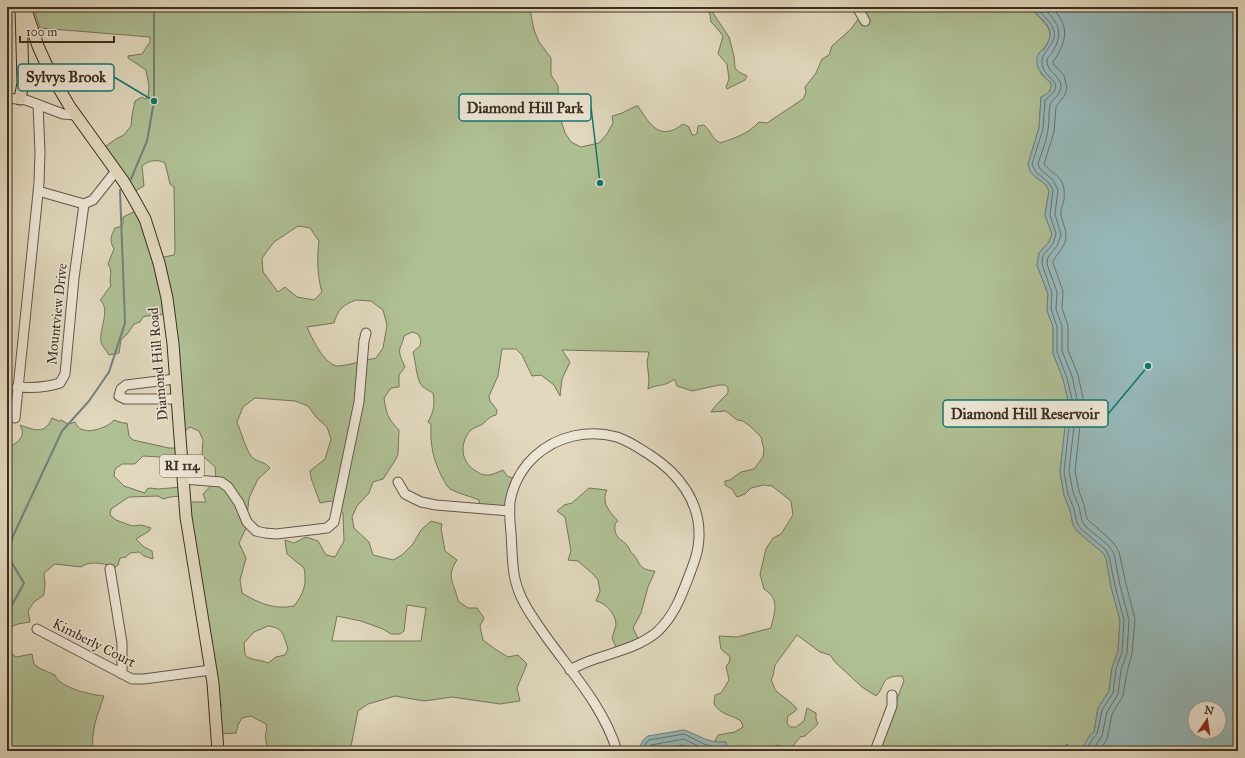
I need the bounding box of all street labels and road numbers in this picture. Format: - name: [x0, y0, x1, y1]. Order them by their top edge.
- street label: Mountview Drive: [43, 262, 71, 366]
- street label: Diamond Hill Road: [145, 307, 171, 421]
- road number: RI 114: [160, 455, 204, 477]
- street label: Kimberly Court: [50, 615, 138, 671]

